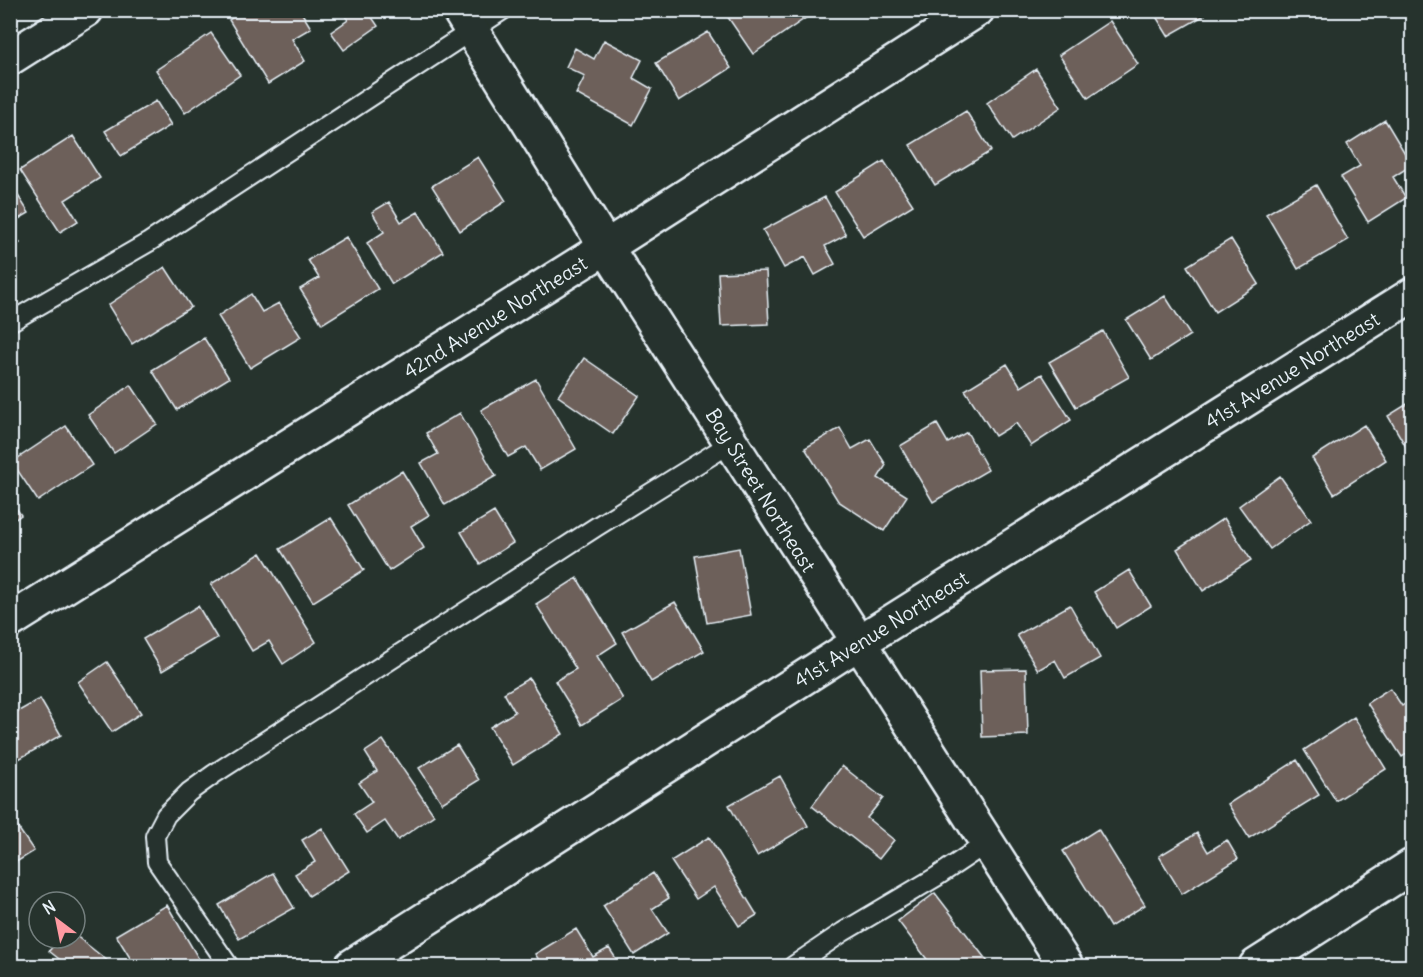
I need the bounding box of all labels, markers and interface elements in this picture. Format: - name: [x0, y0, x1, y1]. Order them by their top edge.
- street label: 42nd Avenue Northeast: [399, 250, 592, 384]
- street label: 41st Avenue Northeast: [1200, 306, 1384, 434]
- street label: Bay Street Northeast: [701, 404, 822, 577]
- street label: 41st Avenue Northeast: [789, 565, 973, 693]
- north arrow: [27, 890, 87, 950]
- text: N: [39, 896, 59, 919]

